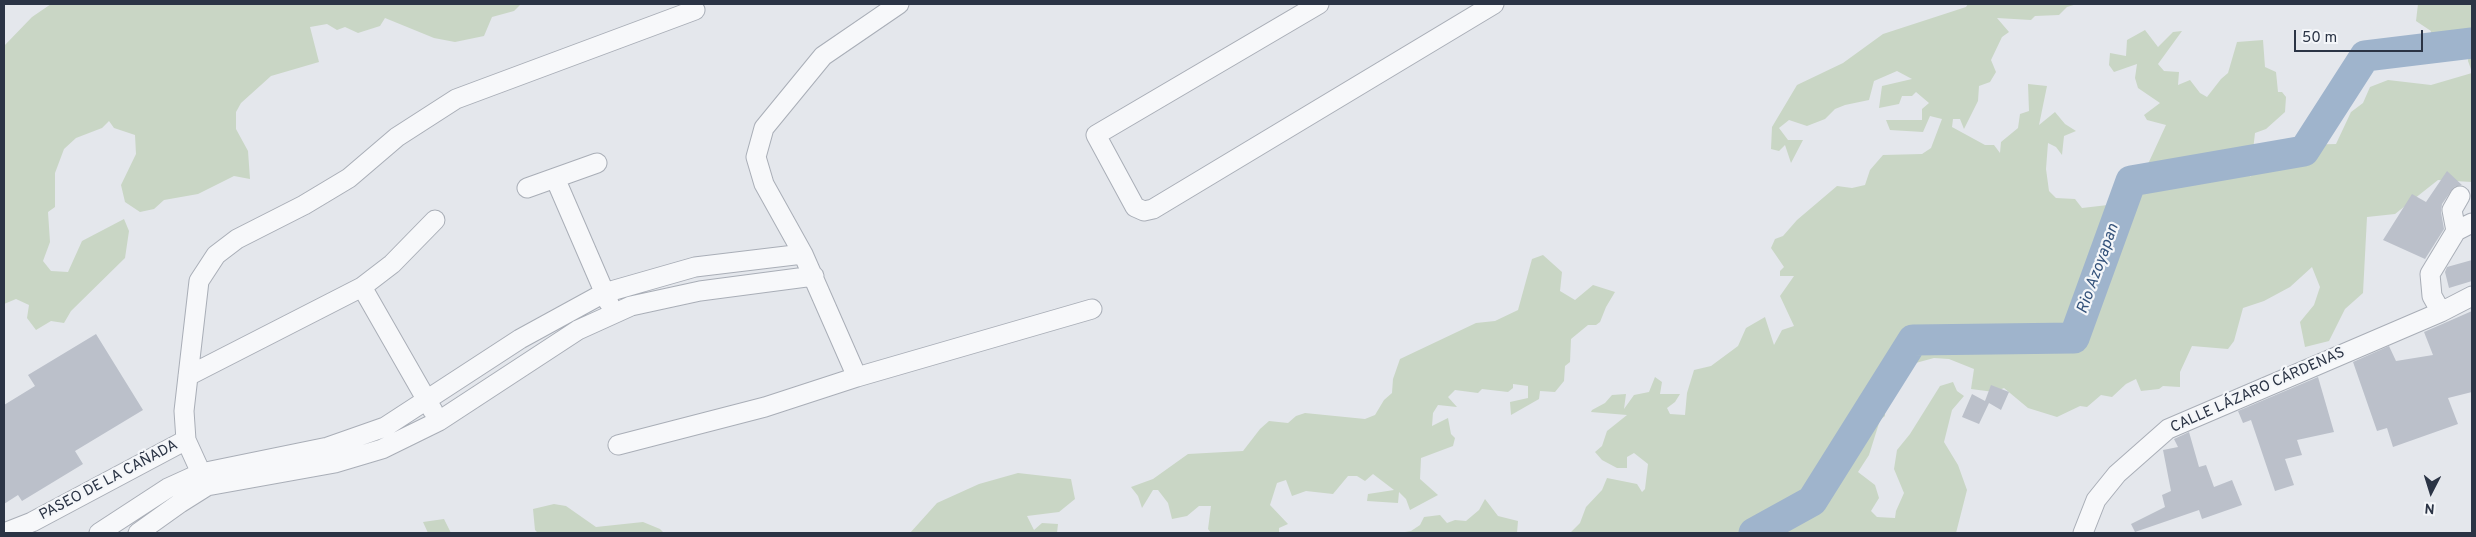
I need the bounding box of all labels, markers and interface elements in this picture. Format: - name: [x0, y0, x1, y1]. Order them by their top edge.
- scale bar: [2296, 20, 2425, 52]
- text: 50 m: [2302, 29, 2337, 48]
- water label: Rio Azoyapan: [2074, 221, 2124, 317]
- street label: CALLE LÁZARO CÁRDENAS: [2168, 344, 2348, 438]
- street label: PASEO DE LA CAÑADA: [37, 437, 181, 525]
- north arrow: [2406, 467, 2456, 517]
- text: N: [2424, 499, 2435, 516]

